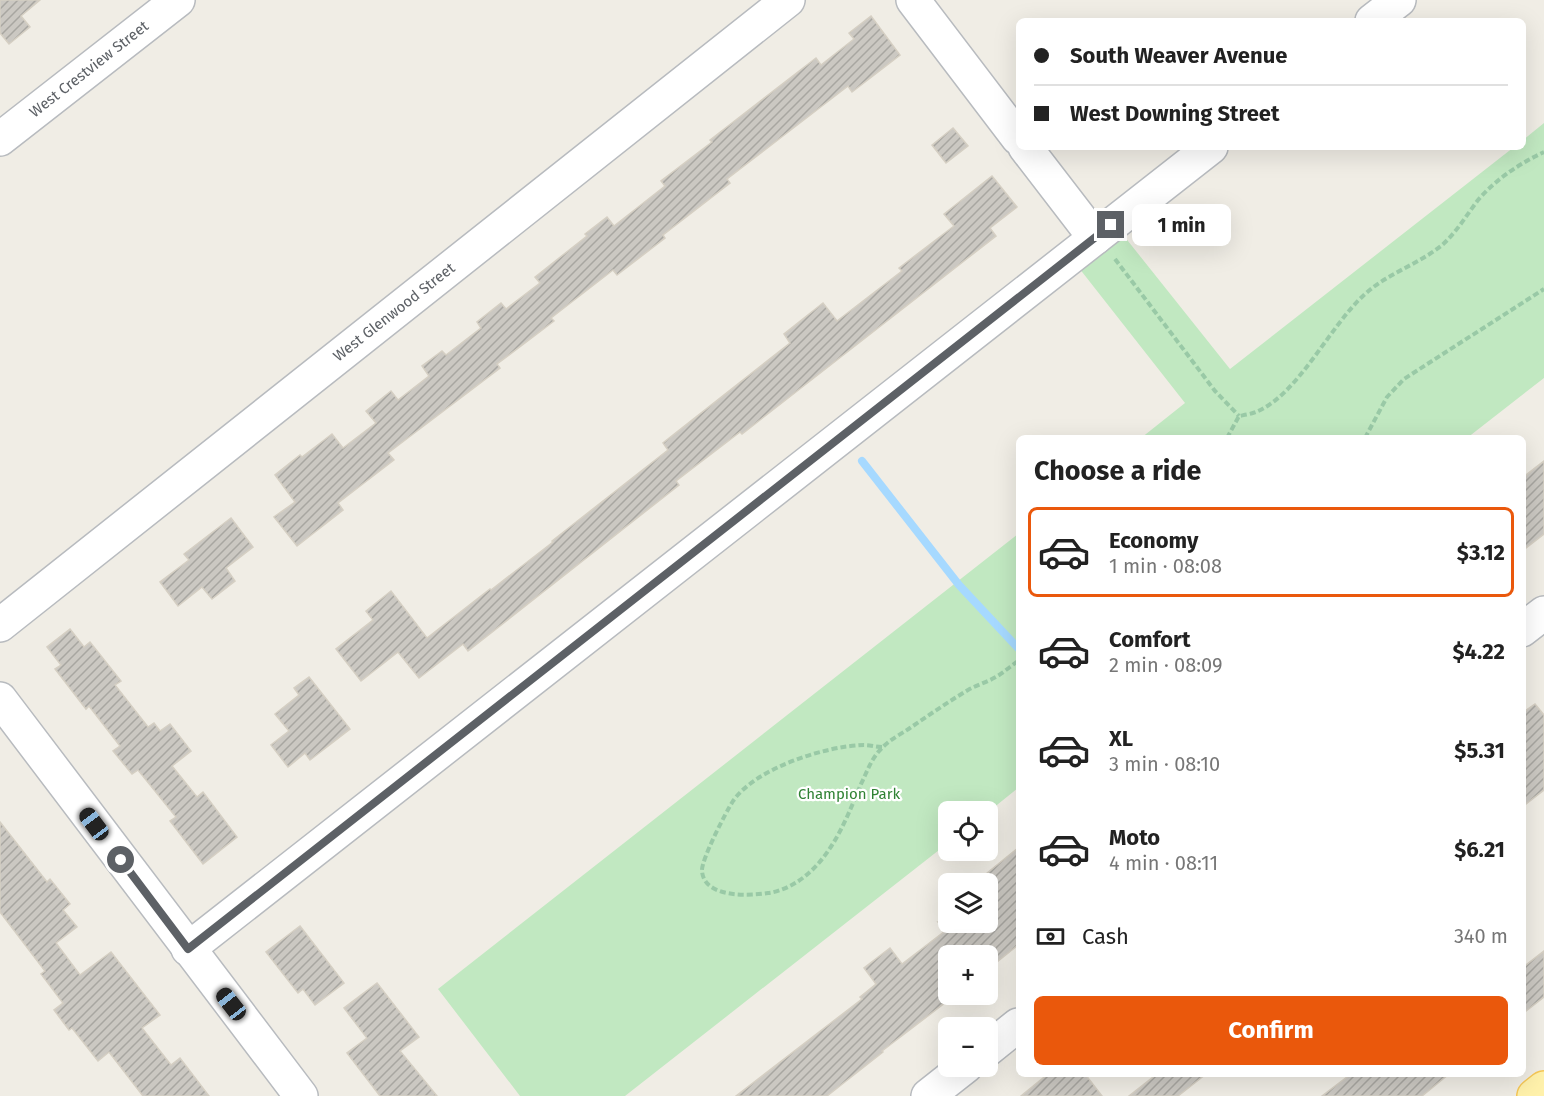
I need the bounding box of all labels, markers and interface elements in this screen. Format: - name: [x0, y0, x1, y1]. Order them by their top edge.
- street label: West Crestview Street: [26, 17, 153, 121]
- text: South Weaver Avenue: [1070, 42, 1287, 69]
- text: West Downing Street: [1070, 100, 1280, 127]
- callout: 1 min: [1132, 204, 1231, 246]
- route end: [1097, 211, 1124, 238]
- text: 1 min: [1157, 213, 1206, 237]
- street label: West Glenwood Street: [330, 259, 459, 365]
- text: Choose a ride: [1034, 455, 1201, 487]
- icon: car: [1037, 525, 1091, 579]
- text: Economy: [1109, 527, 1198, 554]
- text: $3.12: [1457, 539, 1505, 566]
- text: 1 min · 08:08: [1109, 554, 1222, 578]
- icon: car: [1037, 624, 1091, 678]
- text: Comfort: [1109, 626, 1190, 653]
- text: $4.22: [1452, 638, 1505, 665]
- text: 2 min · 08:09: [1109, 653, 1223, 677]
- icon: car: [1037, 723, 1091, 777]
- text: XL: [1109, 725, 1133, 752]
- text: $5.31: [1454, 737, 1505, 764]
- text: 3 min · 08:10: [1109, 752, 1220, 776]
- park label: Champion Park: [798, 785, 900, 803]
- map controls: [938, 801, 998, 1077]
- button: locate: [938, 801, 998, 861]
- car: [76, 804, 112, 844]
- icon: car: [1037, 822, 1091, 876]
- text: Moto: [1109, 824, 1160, 851]
- text: $6.21: [1454, 836, 1505, 863]
- route start: [107, 846, 134, 873]
- text: 4 min · 08:11: [1109, 851, 1218, 875]
- button: layers: [938, 873, 998, 933]
- icon: cash: [1034, 920, 1067, 953]
- text: Cash: [1082, 923, 1129, 950]
- text: 340 m: [1454, 924, 1508, 948]
- button: +: [938, 945, 998, 1005]
- car: [213, 984, 249, 1024]
- button: Confirm: [1034, 996, 1508, 1065]
- button: −: [938, 1017, 998, 1077]

